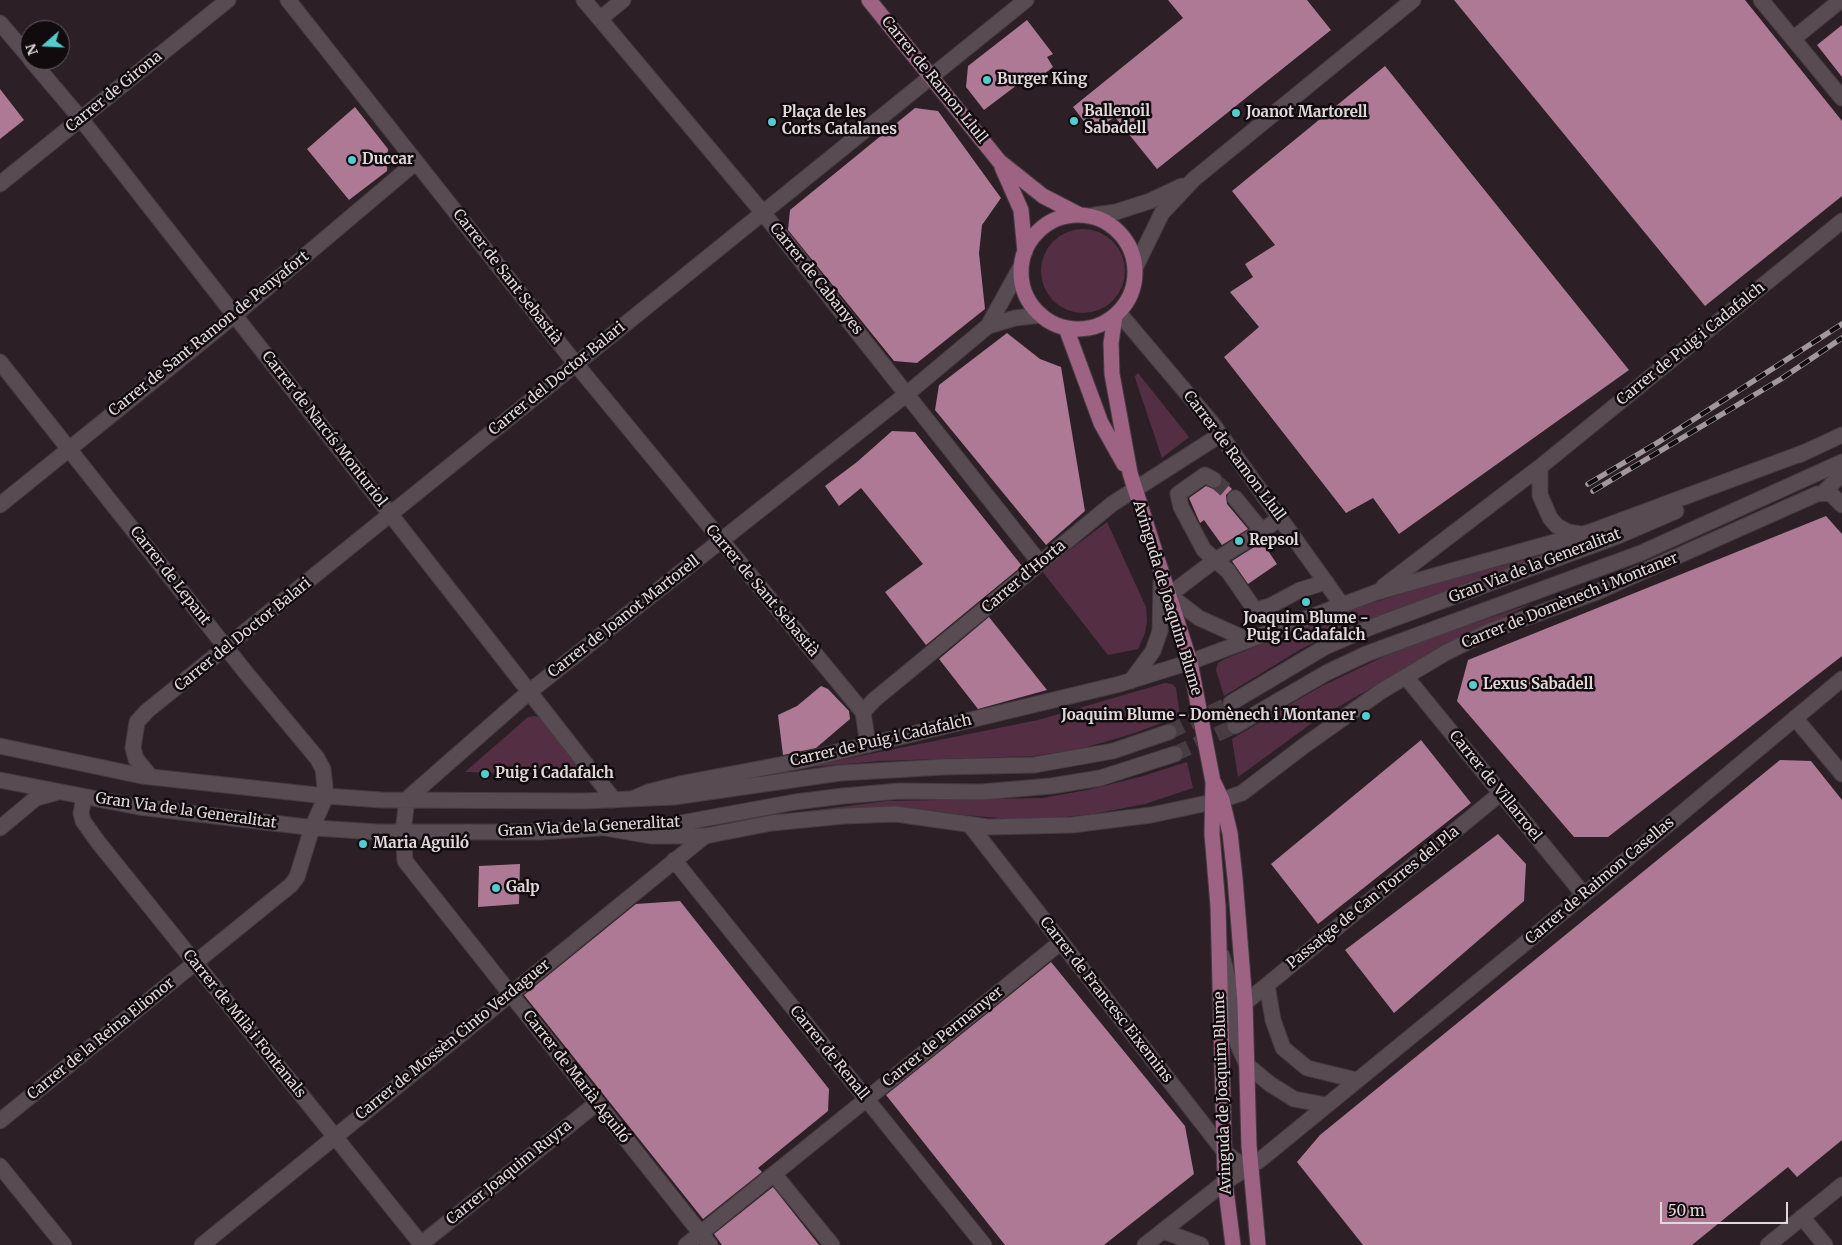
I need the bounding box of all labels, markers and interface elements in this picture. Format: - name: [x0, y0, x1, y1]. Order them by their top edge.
- street label: Carrer de Ramon Llull: [877, 13, 991, 147]
- north arrow: [20, 20, 70, 70]
- text: N: [21, 41, 42, 58]
- street label: Carrer de Girona: [62, 48, 166, 136]
- place label: Burger King: [997, 71, 1087, 89]
- marker: Burger King: [981, 74, 993, 86]
- place label: Ballenoil Sabadell: [1084, 103, 1150, 138]
- place label: Plaça de les Corts Catalanes: [782, 104, 897, 139]
- place label: Joanot Martorell: [1246, 104, 1367, 122]
- marker: Joanot Martorell: [1230, 107, 1242, 119]
- marker: Ballenoil Sabadell: [1068, 115, 1080, 127]
- marker: Plaça de les Corts Catalanes: [766, 116, 778, 128]
- place label: Duccar: [362, 151, 414, 169]
- marker: Duccar: [346, 154, 358, 166]
- street label: Carrer de Sant Sebastià: [449, 206, 565, 348]
- street label: Carrer de Cabanyes: [765, 220, 867, 338]
- street label: Carrer de Sant Ramon de Penyafort: [105, 248, 313, 420]
- street label: Carrer de Puig i Cadafalch: [1613, 279, 1769, 409]
- street label: Carrer del Doctor Balari: [485, 318, 629, 440]
- street label: Carrer de Narcís Monturiol: [258, 348, 390, 510]
- street label: Carrer de Ramon Llull: [1179, 388, 1289, 524]
- street label: Avinguda de Joaquim Blume: [1129, 498, 1205, 698]
- street label: Carrer de Sant Sebastià: [702, 521, 822, 661]
- street label: Carrer de Lepant: [126, 523, 214, 629]
- street label: Gran Via de la Generalitat: [1447, 525, 1623, 607]
- place label: Repsol: [1249, 532, 1299, 550]
- marker: Repsol: [1233, 535, 1245, 547]
- street label: Carrer d'Horta: [979, 537, 1069, 617]
- street label: Carrer de Domènech i Montaner: [1459, 549, 1681, 653]
- street label: Carrer de Joanot Martorell: [545, 552, 703, 682]
- street label: Carrer del Doctor Balari: [171, 574, 315, 696]
- marker: Joaquim Blume - Puig i Cadafalch: [1300, 596, 1312, 608]
- place label: Joaquim Blume - Puig i Cadafalch: [1243, 610, 1369, 645]
- place label: Lexus Sabadell: [1483, 676, 1593, 694]
- marker: Lexus Sabadell: [1467, 679, 1479, 691]
- place label: Joaquim Blume - Domènech i Montaner: [1061, 707, 1356, 725]
- marker: Joaquim Blume - Domènech i Montaner: [1360, 710, 1372, 722]
- street label: Carrer de Puig i Cadafalch: [789, 711, 973, 771]
- street label: Carrer de Villarroel: [1445, 727, 1545, 845]
- place label: Puig i Cadafalch: [495, 765, 614, 783]
- marker: Puig i Cadafalch: [479, 768, 491, 780]
- street label: Gran Via de la Generalitat: [94, 789, 278, 833]
- street label: Gran Via de la Generalitat: [497, 813, 681, 841]
- street label: Carrer de Raimon Casellas: [1522, 814, 1678, 948]
- street label: Passatge de Can Torres del Pla: [1283, 823, 1463, 973]
- place label: Maria Aguiló: [373, 835, 469, 853]
- marker: Maria Aguiló: [357, 838, 369, 850]
- place label: Galp: [506, 879, 540, 897]
- marker: Galp: [490, 882, 502, 894]
- street label: Carrer de Francesc Eixemins: [1036, 914, 1176, 1086]
- street label: Carrer de Milà i Fontanals: [179, 946, 309, 1102]
- street label: Carrer de Mossèn Cinto Verdaguer: [352, 956, 554, 1124]
- street label: Carrer de la Reina Elionor: [24, 974, 178, 1104]
- street label: Carrer de Permanyer: [879, 983, 1007, 1091]
- street label: Avinguda de Joaquim Blume: [1210, 991, 1236, 1195]
- street label: Carrer de Renall: [786, 1003, 872, 1103]
- street label: Carrer de Marià Aguiló: [519, 1007, 633, 1147]
- street label: Carrer Joaquim Ruyra: [443, 1117, 575, 1229]
- scale bar: [1662, 1192, 1790, 1224]
- text: 50 m: [1668, 1201, 1705, 1220]

